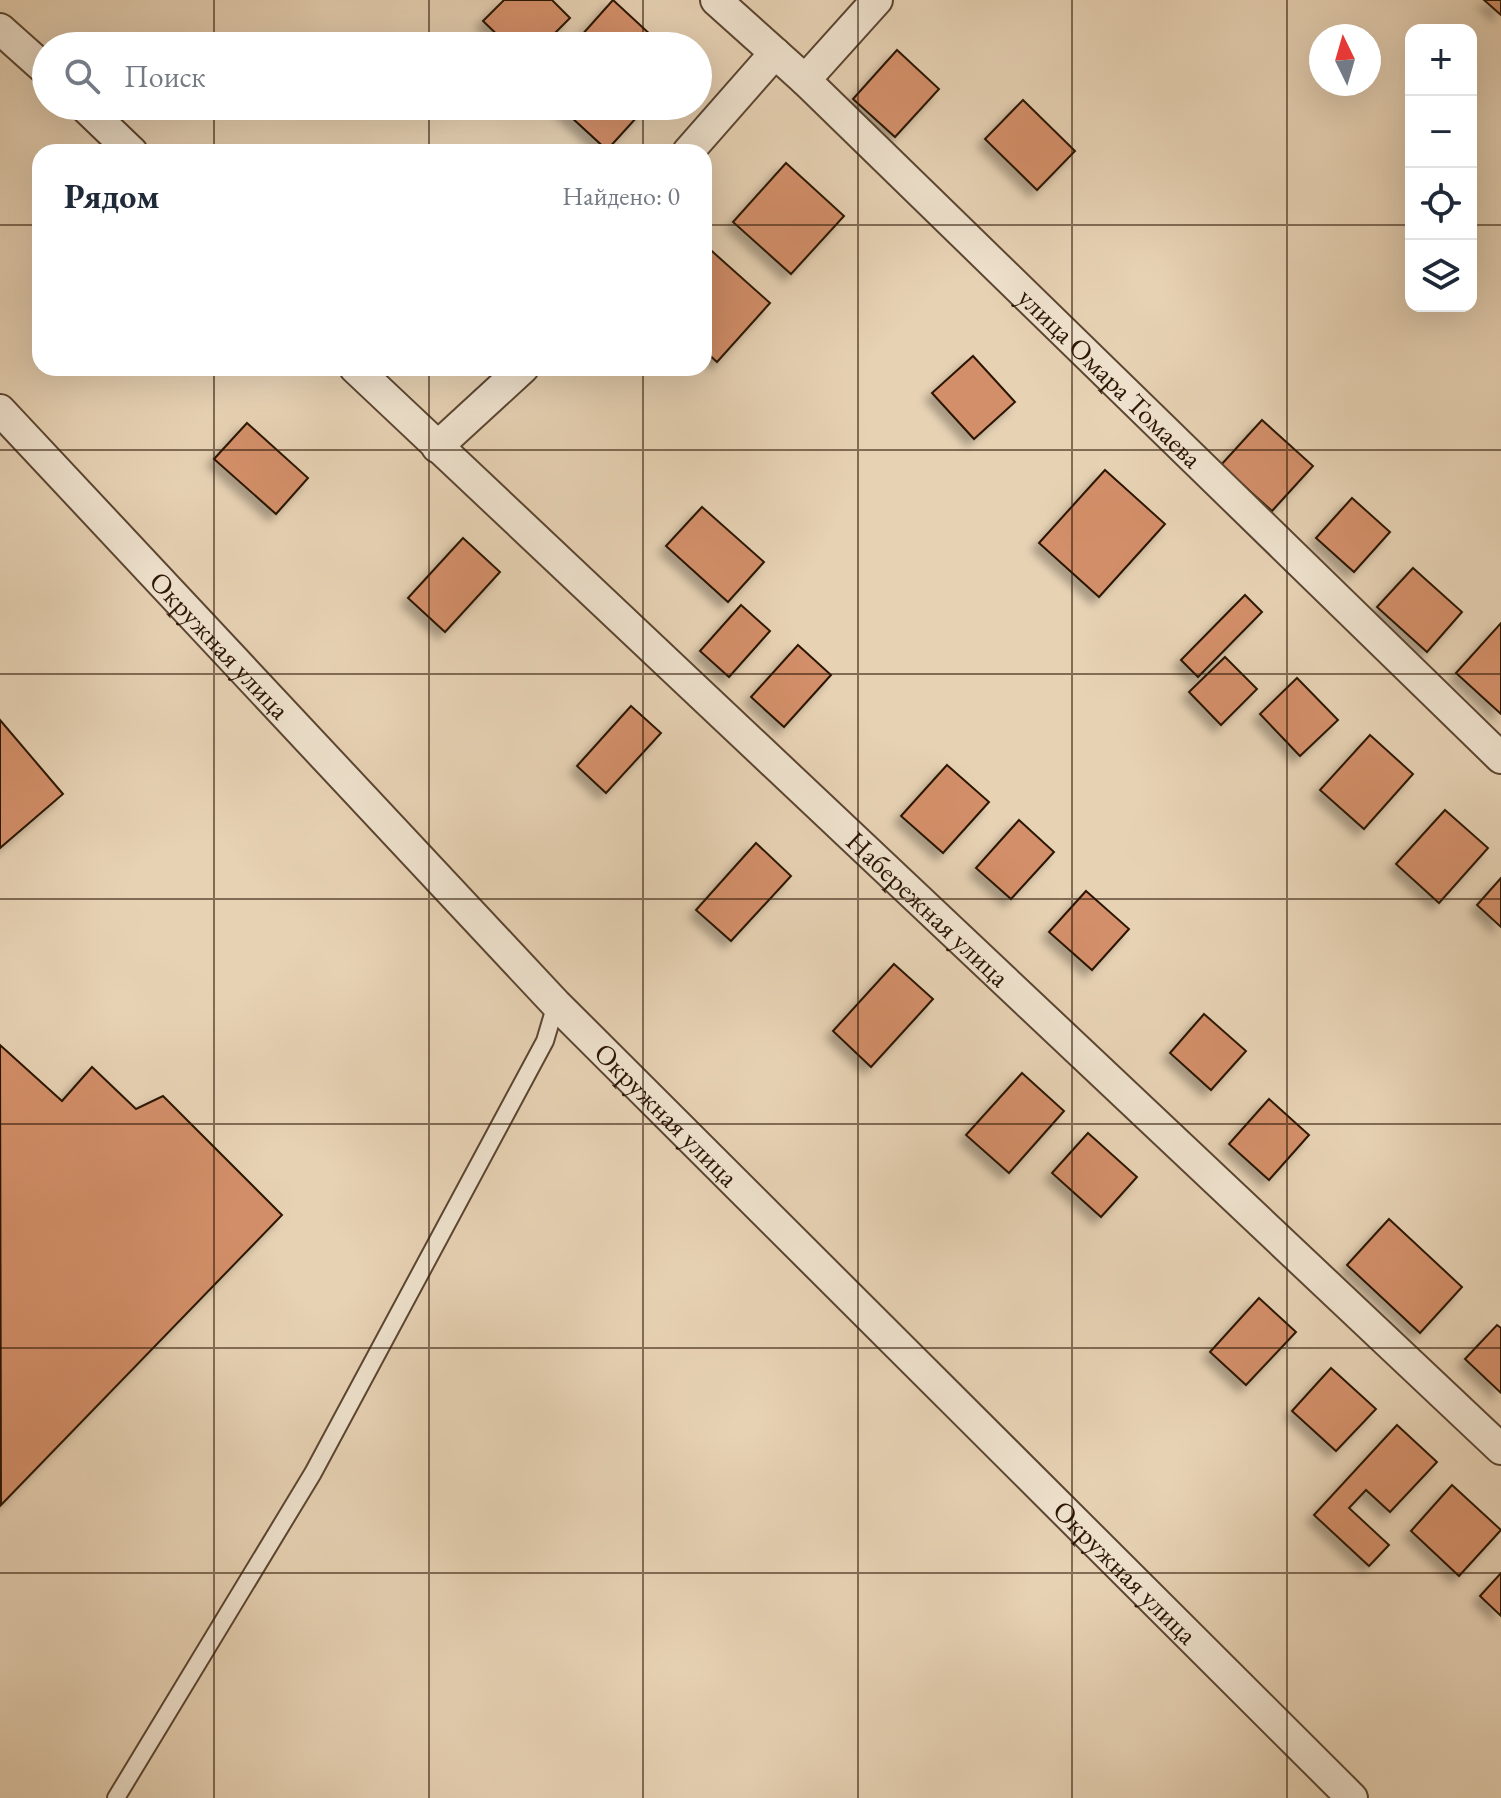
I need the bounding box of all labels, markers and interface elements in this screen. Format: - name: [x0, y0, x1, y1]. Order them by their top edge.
- north arrow: [1309, 24, 1381, 96]
- map controls: [1405, 24, 1477, 312]
- button: +: [1405, 24, 1477, 96]
- search box: [32, 32, 712, 120]
- icon: search: [60, 54, 104, 98]
- text: Поиск: [124, 57, 206, 96]
- button: −: [1405, 96, 1477, 168]
- button: locate: [1405, 168, 1477, 240]
- text: Рядом: [64, 174, 159, 218]
- text: Найдено: 0: [562, 179, 680, 213]
- button: layers: [1405, 240, 1477, 312]
- street label: улица Омара Томаева: [1010, 279, 1211, 476]
- street label: Окружная улица: [142, 563, 299, 727]
- street label: Набережная улица: [839, 823, 1018, 995]
- street label: Окружная улица: [587, 1035, 747, 1195]
- street label: Окружная улица: [1046, 1492, 1206, 1652]

